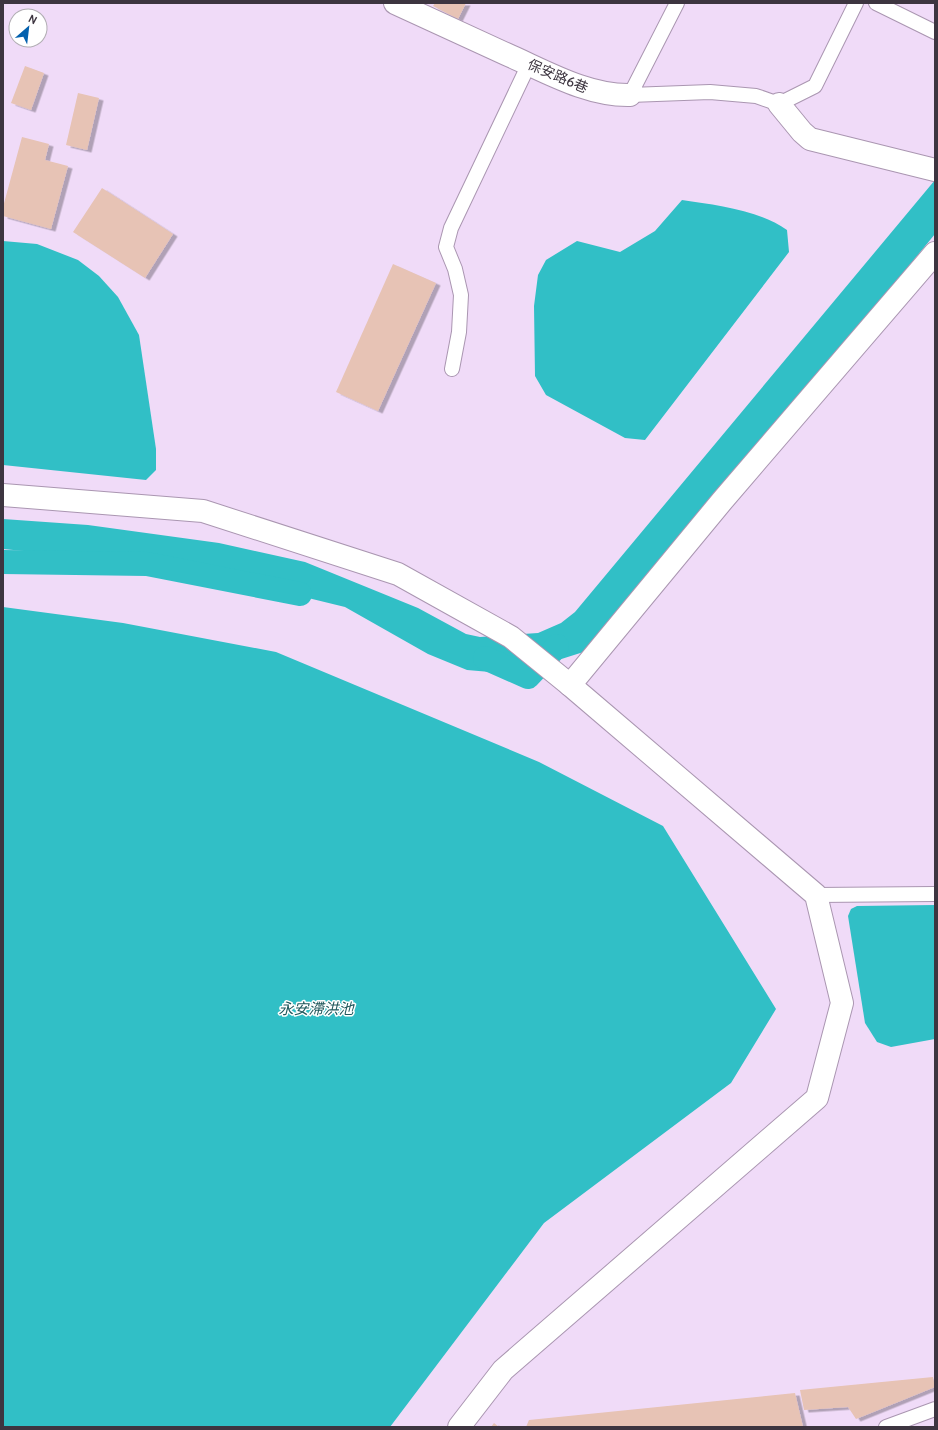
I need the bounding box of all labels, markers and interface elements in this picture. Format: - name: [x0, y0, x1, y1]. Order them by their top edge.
- north arrow: [8, 8, 48, 48]
- text: N: [26, 11, 39, 27]
- street label: 保安路6巷: [525, 55, 591, 97]
- water label: 永安滯洪池: [278, 1000, 355, 1018]

